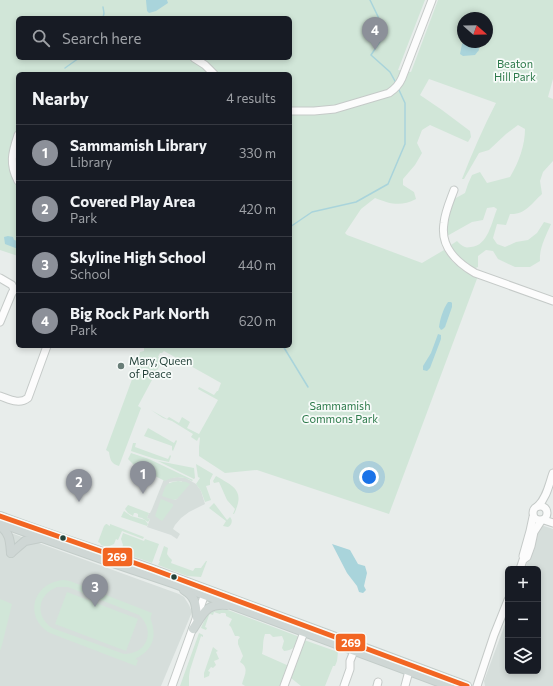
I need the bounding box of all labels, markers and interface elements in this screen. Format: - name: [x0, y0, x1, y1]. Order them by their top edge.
- north arrow: [457, 12, 493, 48]
- search box: [16, 16, 292, 60]
- pin: 4: [362, 17, 388, 50]
- icon: search: [30, 27, 52, 49]
- text: Search here: [62, 29, 141, 47]
- park label: Beaton Hill Park: [494, 57, 536, 83]
- text: Nearby: [32, 88, 89, 109]
- text: 4 results: [226, 90, 276, 106]
- text: Sammamish Library: [70, 136, 207, 154]
- text: 1: [42, 145, 48, 161]
- text: 330 m: [239, 145, 276, 161]
- text: Library: [70, 154, 112, 170]
- text: Covered Play Area: [70, 192, 195, 210]
- text: 2: [41, 201, 49, 217]
- text: 420 m: [239, 201, 276, 217]
- text: Park: [70, 210, 97, 226]
- text: Skyline High School: [70, 248, 206, 266]
- text: 3: [41, 257, 49, 273]
- text: 440 m: [238, 257, 276, 273]
- text: School: [70, 266, 110, 282]
- text: Big Rock Park North: [70, 304, 209, 322]
- text: 4: [41, 313, 49, 329]
- text: 620 m: [239, 313, 276, 329]
- text: Park: [70, 322, 97, 338]
- place label: Mary, Queen of Peace: [129, 354, 192, 380]
- marker: Mary, Queen of Peace: [116, 361, 126, 371]
- park label: Sammamish Commons Park: [302, 399, 378, 425]
- pin: 1: [130, 461, 156, 494]
- your location: [359, 467, 379, 487]
- pin: 2: [66, 469, 92, 502]
- unlabelled marker: [58, 533, 68, 543]
- line badge: 269: [102, 547, 133, 567]
- text: 269: [107, 550, 127, 563]
- map controls: [505, 566, 541, 674]
- button: +: [505, 566, 541, 602]
- unlabelled marker: [169, 572, 179, 582]
- pin: 3: [82, 574, 108, 607]
- button: −: [505, 602, 541, 638]
- line badge: 269: [335, 633, 366, 652]
- text: 269: [341, 636, 361, 649]
- button: layers: [505, 638, 541, 674]

